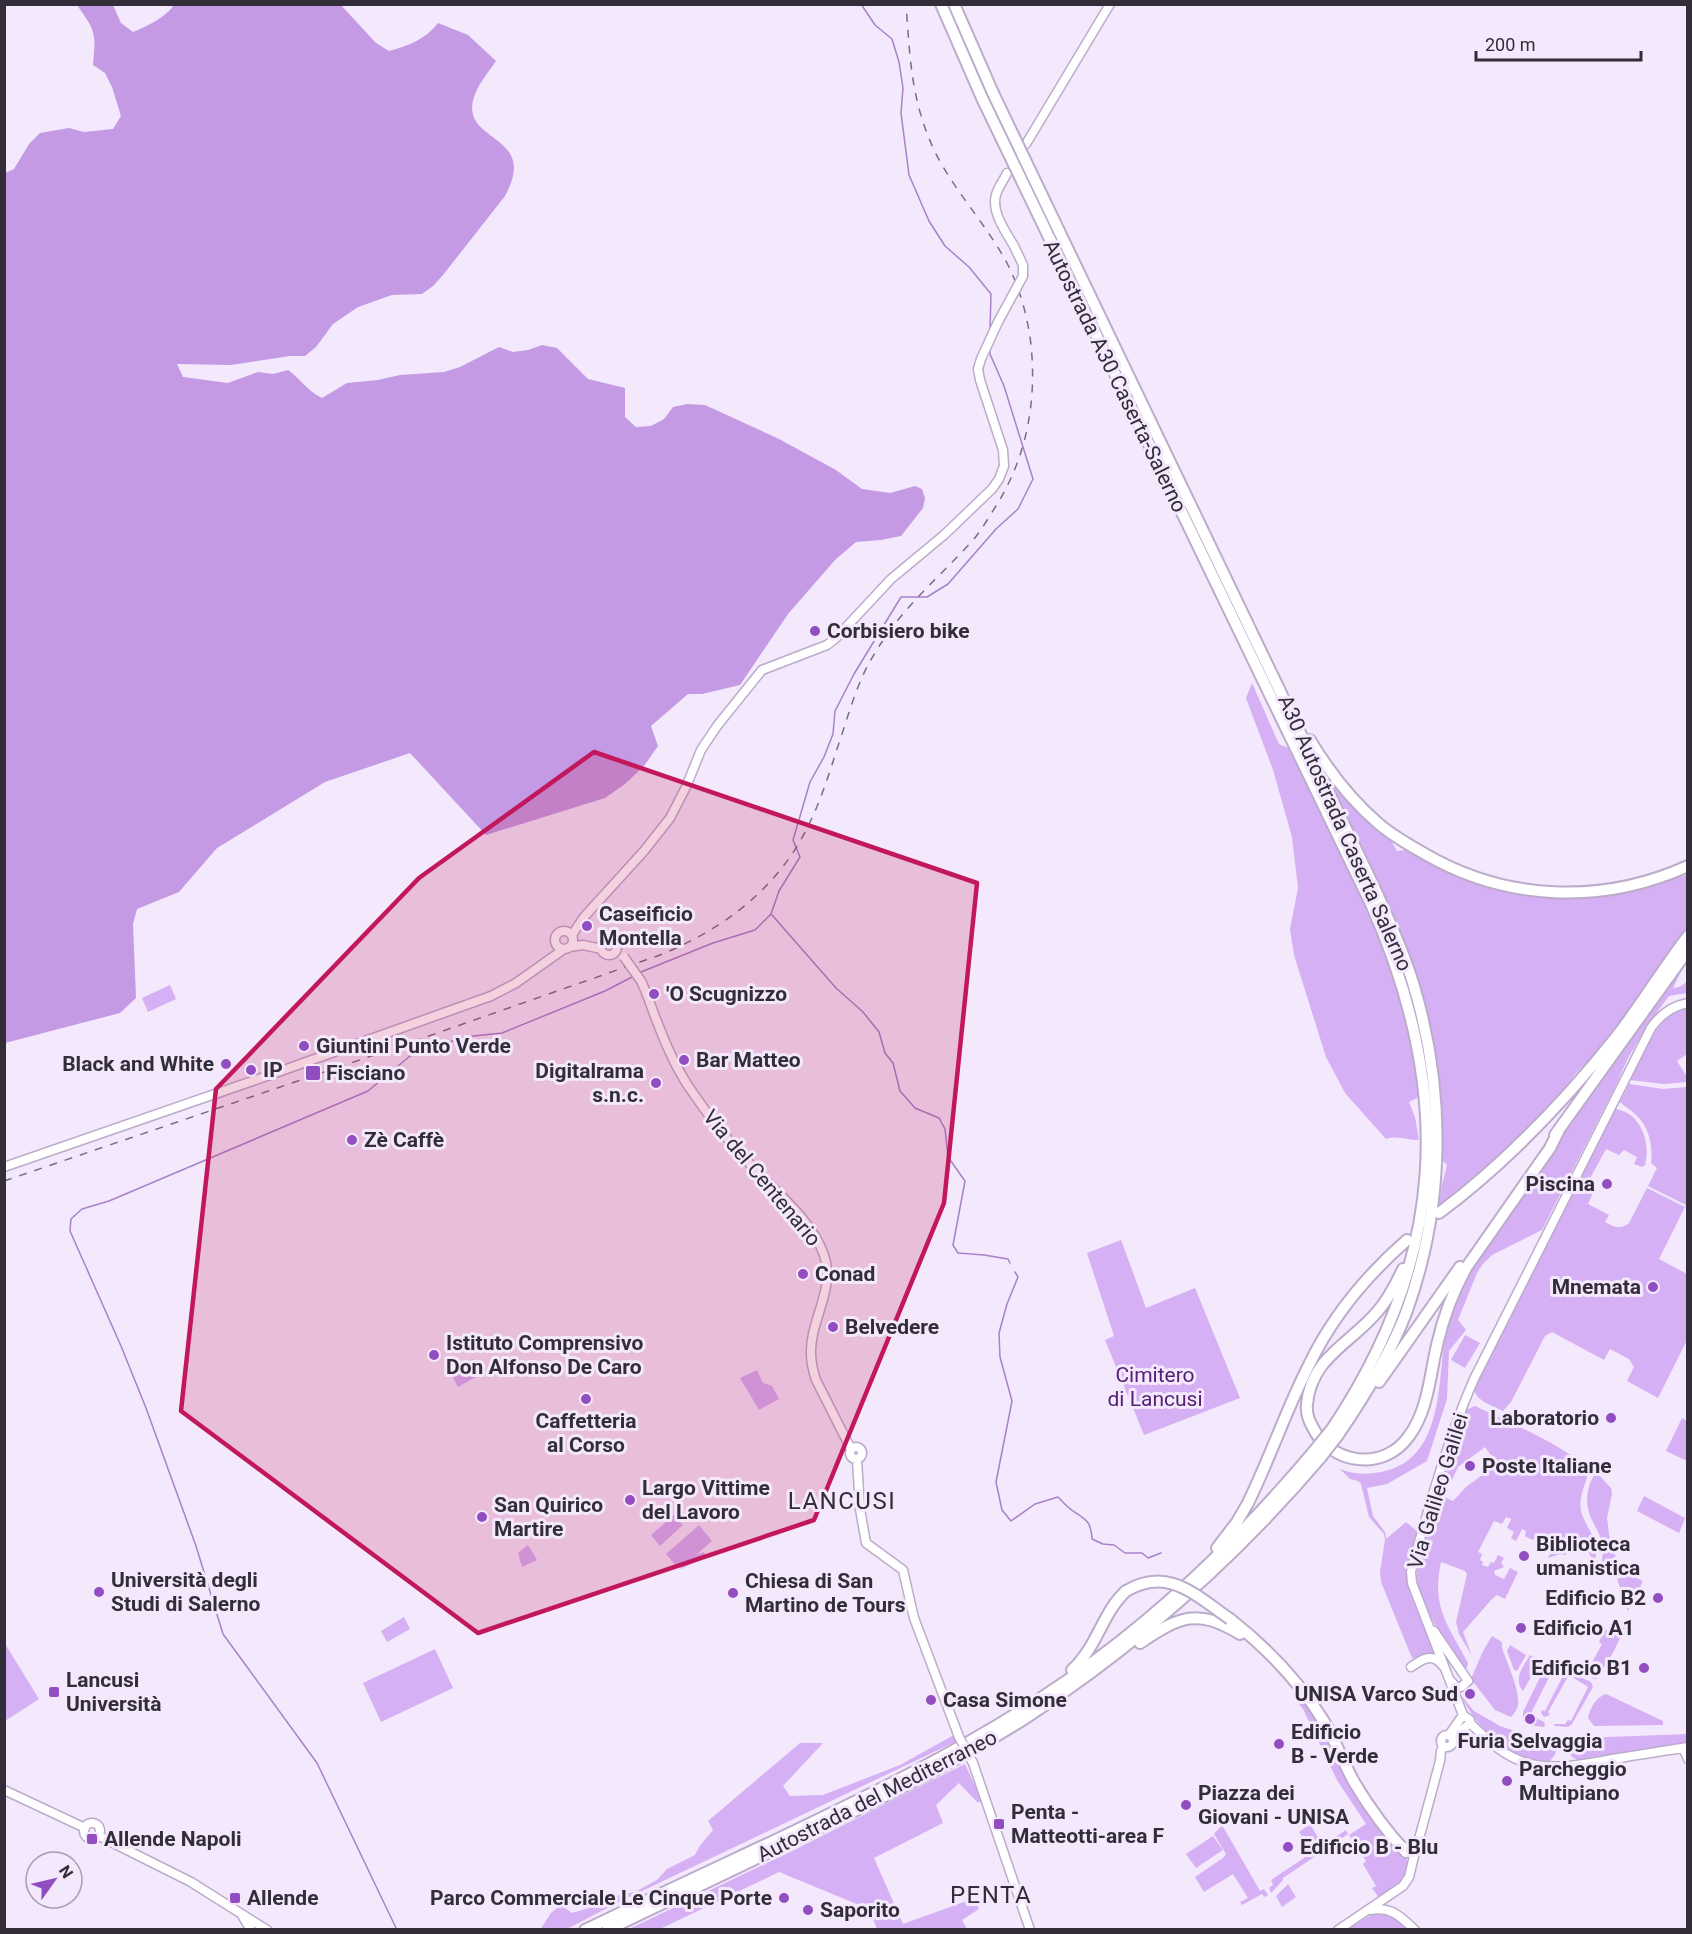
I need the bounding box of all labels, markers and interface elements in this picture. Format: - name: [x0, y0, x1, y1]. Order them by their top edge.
- scale bar: [1476, 24, 1641, 62]
- text: 200 m: [1485, 34, 1536, 55]
- street label: Autostrada A30 Caserta-Salerno: [1038, 236, 1192, 516]
- place label: Corbisiero bike: [827, 619, 970, 643]
- marker: Corbisiero bike: [808, 624, 822, 638]
- street label: A30 Autostrada Caserta Salerno: [1273, 691, 1417, 975]
- place label: Caseificio Montella: [599, 902, 693, 950]
- marker: Caseificio Montella: [580, 919, 594, 933]
- place label: 'O Scugnizzo: [666, 982, 787, 1006]
- marker: 'O Scugnizzo: [647, 987, 661, 1001]
- place label: Giuntini Punto Verde: [316, 1034, 511, 1058]
- marker: Giuntini Punto Verde: [297, 1039, 311, 1053]
- place label: Bar Matteo: [696, 1048, 801, 1072]
- place label: Black and White: [62, 1052, 214, 1076]
- marker: Bar Matteo: [677, 1053, 691, 1067]
- marker: Black and White: [219, 1057, 233, 1071]
- place label: IP: [263, 1058, 283, 1082]
- place label: Digitalrama s.n.c.: [535, 1059, 644, 1107]
- place label: Fisciano: [326, 1061, 405, 1085]
- marker: IP: [244, 1063, 258, 1077]
- marker: Fisciano: [304, 1064, 322, 1082]
- marker: Digitalrama s.n.c.: [649, 1076, 663, 1090]
- street label: Via del Centenario: [698, 1105, 826, 1251]
- place label: Zè Caffè: [364, 1128, 444, 1152]
- marker: Zè Caffè: [345, 1133, 359, 1147]
- place label: Piscina: [1526, 1172, 1595, 1196]
- marker: Piscina: [1600, 1177, 1614, 1191]
- place label: Conad: [815, 1262, 875, 1286]
- marker: Conad: [796, 1267, 810, 1281]
- place label: Mnemata: [1552, 1275, 1641, 1299]
- marker: Mnemata: [1646, 1280, 1660, 1294]
- place label: Belvedere: [845, 1315, 939, 1339]
- marker: Belvedere: [826, 1320, 840, 1334]
- place label: Istituto Comprensivo Don Alfonso De Caro: [446, 1331, 643, 1379]
- marker: Istituto Comprensivo Don Alfonso De Caro: [427, 1348, 441, 1362]
- park label: Cimitero di Lancusi: [1107, 1363, 1203, 1411]
- marker: Caffetteria al Corso: [579, 1392, 593, 1406]
- place label: Laboratorio: [1490, 1406, 1599, 1430]
- place label: Caffetteria al Corso: [535, 1409, 637, 1457]
- street label: Via Galileo Galilei: [1403, 1410, 1473, 1572]
- marker: Laboratorio: [1604, 1411, 1618, 1425]
- place label: Poste Italiane: [1482, 1454, 1612, 1478]
- marker: Poste Italiane: [1463, 1459, 1477, 1473]
- place label: Largo Vittime del Lavoro: [642, 1476, 770, 1524]
- district label: LANCUSI: [788, 1487, 896, 1515]
- place label: San Quirico Martire: [494, 1493, 603, 1541]
- marker: Largo Vittime del Lavoro: [623, 1493, 637, 1507]
- marker: San Quirico Martire: [475, 1510, 489, 1524]
- place label: Biblioteca umanistica: [1536, 1532, 1640, 1580]
- marker: Biblioteca umanistica: [1517, 1549, 1531, 1563]
- place label: Università degli Studi di Salerno: [111, 1568, 261, 1616]
- place label: Chiesa di San Martino de Tours: [745, 1569, 906, 1617]
- marker: Università degli Studi di Salerno: [92, 1585, 106, 1599]
- marker: Chiesa di San Martino de Tours: [726, 1586, 740, 1600]
- place label: Edificio B2: [1545, 1586, 1646, 1610]
- marker: Edificio B2: [1651, 1591, 1665, 1605]
- place label: Edificio A1: [1533, 1616, 1635, 1640]
- marker: Edificio A1: [1514, 1621, 1528, 1635]
- place label: Edificio B1: [1531, 1656, 1632, 1680]
- marker: Edificio B1: [1637, 1661, 1651, 1675]
- place label: Lancusi Università: [66, 1668, 161, 1716]
- place label: UNISA Varco Sud: [1294, 1682, 1458, 1706]
- marker: Lancusi Università: [47, 1685, 61, 1699]
- marker: UNISA Varco Sud: [1463, 1687, 1477, 1701]
- place label: Casa Simone: [943, 1688, 1067, 1712]
- marker: Casa Simone: [924, 1693, 938, 1707]
- marker: Furia Selvaggia: [1523, 1712, 1537, 1726]
- place label: Edificio B - Verde: [1291, 1720, 1378, 1768]
- street label: Autostrada del Mediterraneo: [753, 1725, 1001, 1867]
- place label: Furia Selvaggia: [1457, 1729, 1603, 1753]
- marker: Edificio B - Verde: [1272, 1737, 1286, 1751]
- place label: Parcheggio Multipiano: [1519, 1757, 1627, 1805]
- marker: Parcheggio Multipiano: [1500, 1774, 1514, 1788]
- place label: Piazza dei Giovani - UNISA: [1198, 1781, 1350, 1829]
- marker: Piazza dei Giovani - UNISA: [1179, 1798, 1193, 1812]
- place label: Penta - Matteotti-area F: [1011, 1800, 1165, 1848]
- marker: Penta - Matteotti-area F: [992, 1817, 1006, 1831]
- place label: Allende Napoli: [104, 1827, 242, 1851]
- marker: Allende Napoli: [85, 1832, 99, 1846]
- place label: Edificio B - Blu: [1300, 1835, 1438, 1859]
- marker: Edificio B - Blu: [1281, 1840, 1295, 1854]
- north arrow: [24, 1850, 84, 1910]
- text: N: [55, 1862, 77, 1882]
- district label: PENTA: [950, 1881, 1032, 1909]
- place label: Allende: [247, 1886, 319, 1910]
- place label: Parco Commerciale Le Cinque Porte: [430, 1886, 772, 1910]
- marker: Allende: [228, 1891, 242, 1905]
- marker: Parco Commerciale Le Cinque Porte: [777, 1891, 791, 1905]
- place label: Saporito: [820, 1898, 900, 1922]
- marker: Saporito: [801, 1903, 815, 1917]

